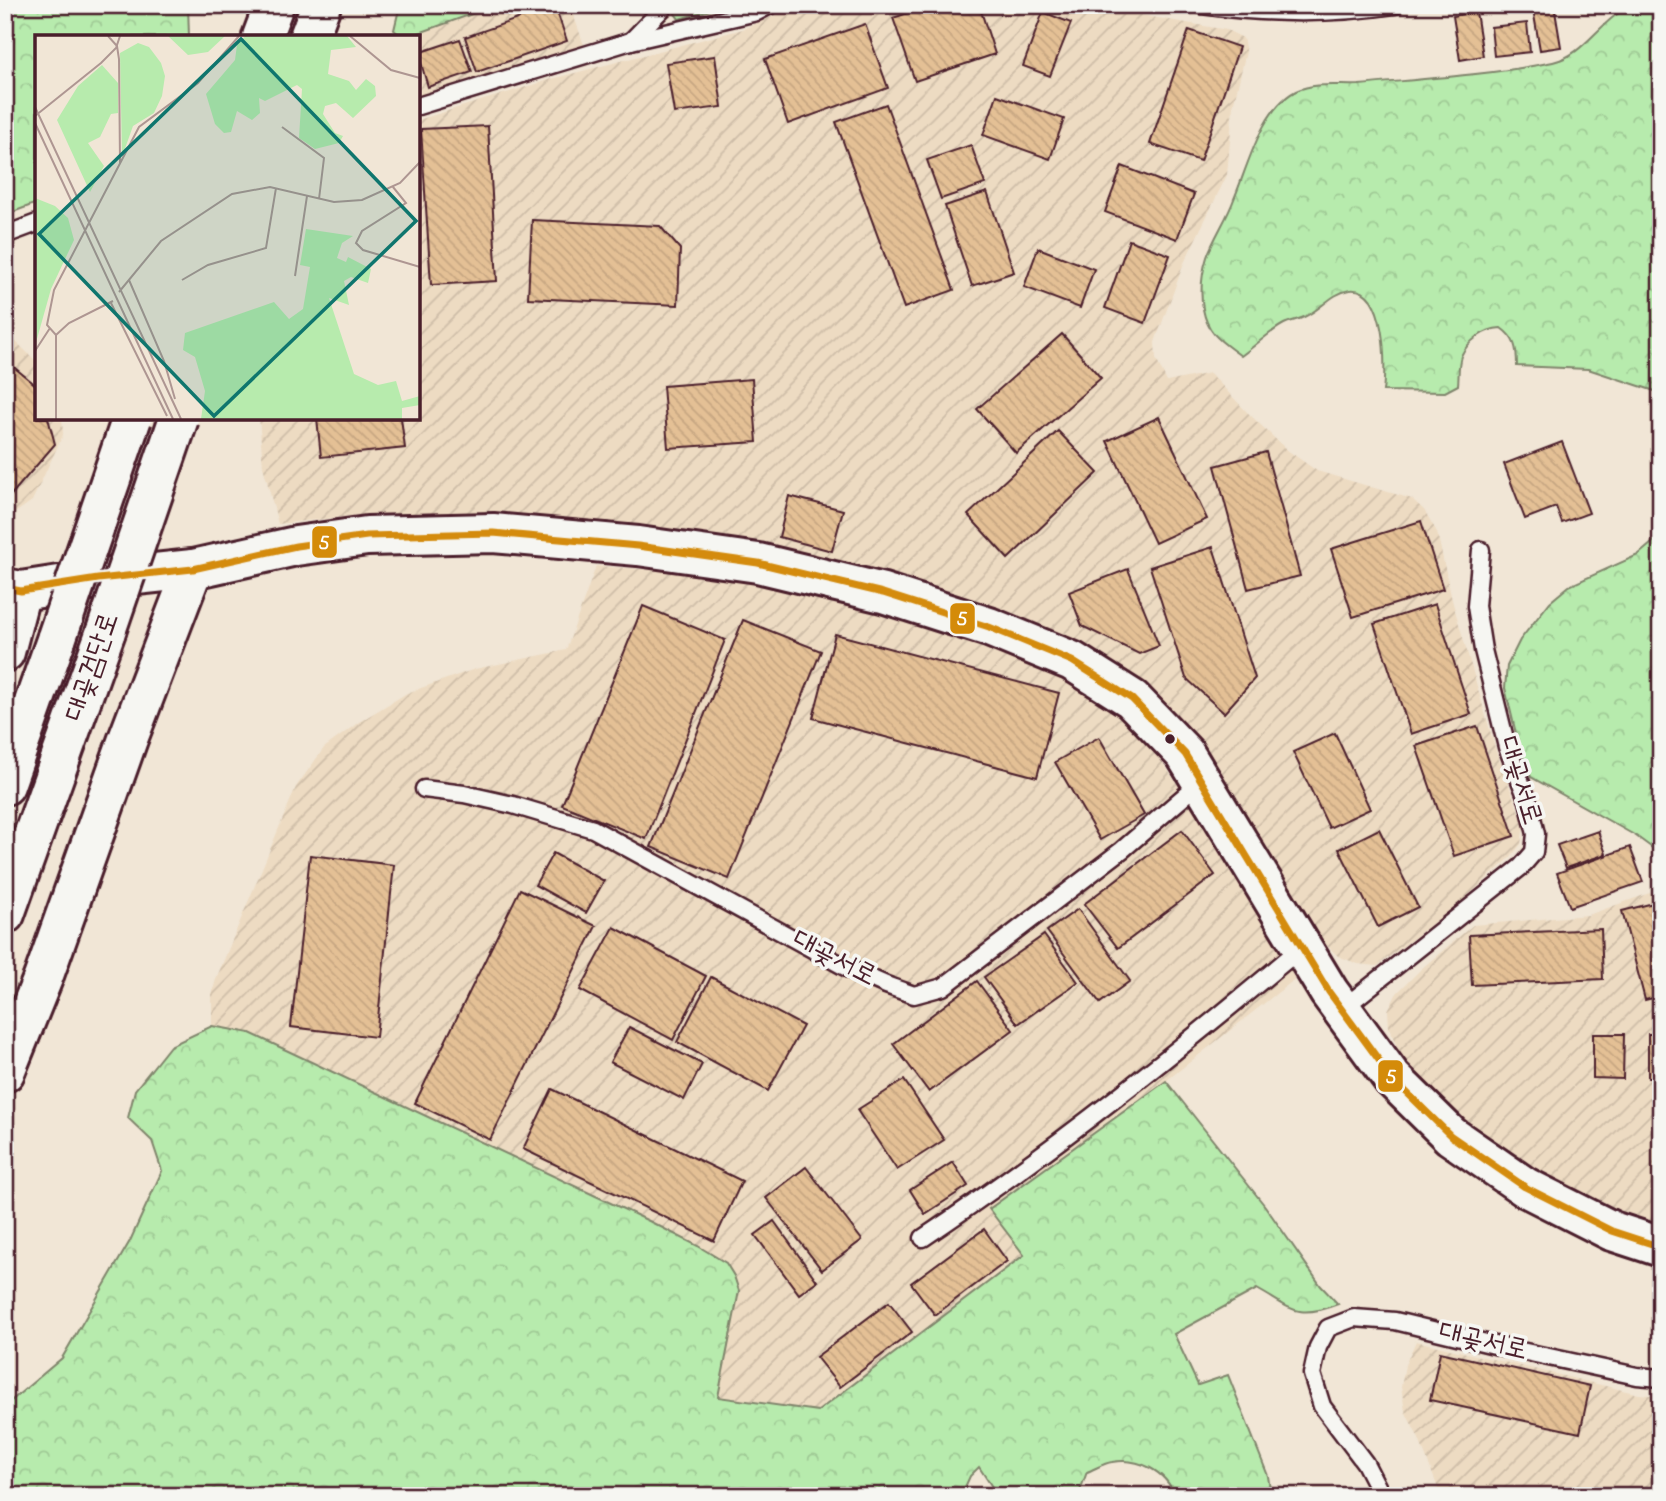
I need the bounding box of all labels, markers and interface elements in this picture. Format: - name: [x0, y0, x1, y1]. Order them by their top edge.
- inset map: [35, 35, 420, 420]
- line badge: 5: [311, 525, 338, 559]
- text: 5: [319, 531, 330, 558]
- line badge: 5: [949, 602, 976, 635]
- street label: 대곶검단로: [55, 607, 131, 727]
- text: 5: [957, 607, 968, 634]
- unlabelled marker: [1163, 732, 1177, 746]
- street label: 대곶서로: [1486, 732, 1552, 830]
- street label: 대곶서로: [785, 920, 883, 998]
- line badge: 5: [1377, 1059, 1404, 1093]
- text: 5: [1386, 1065, 1397, 1092]
- street label: 대곶서로: [1434, 1312, 1532, 1372]

